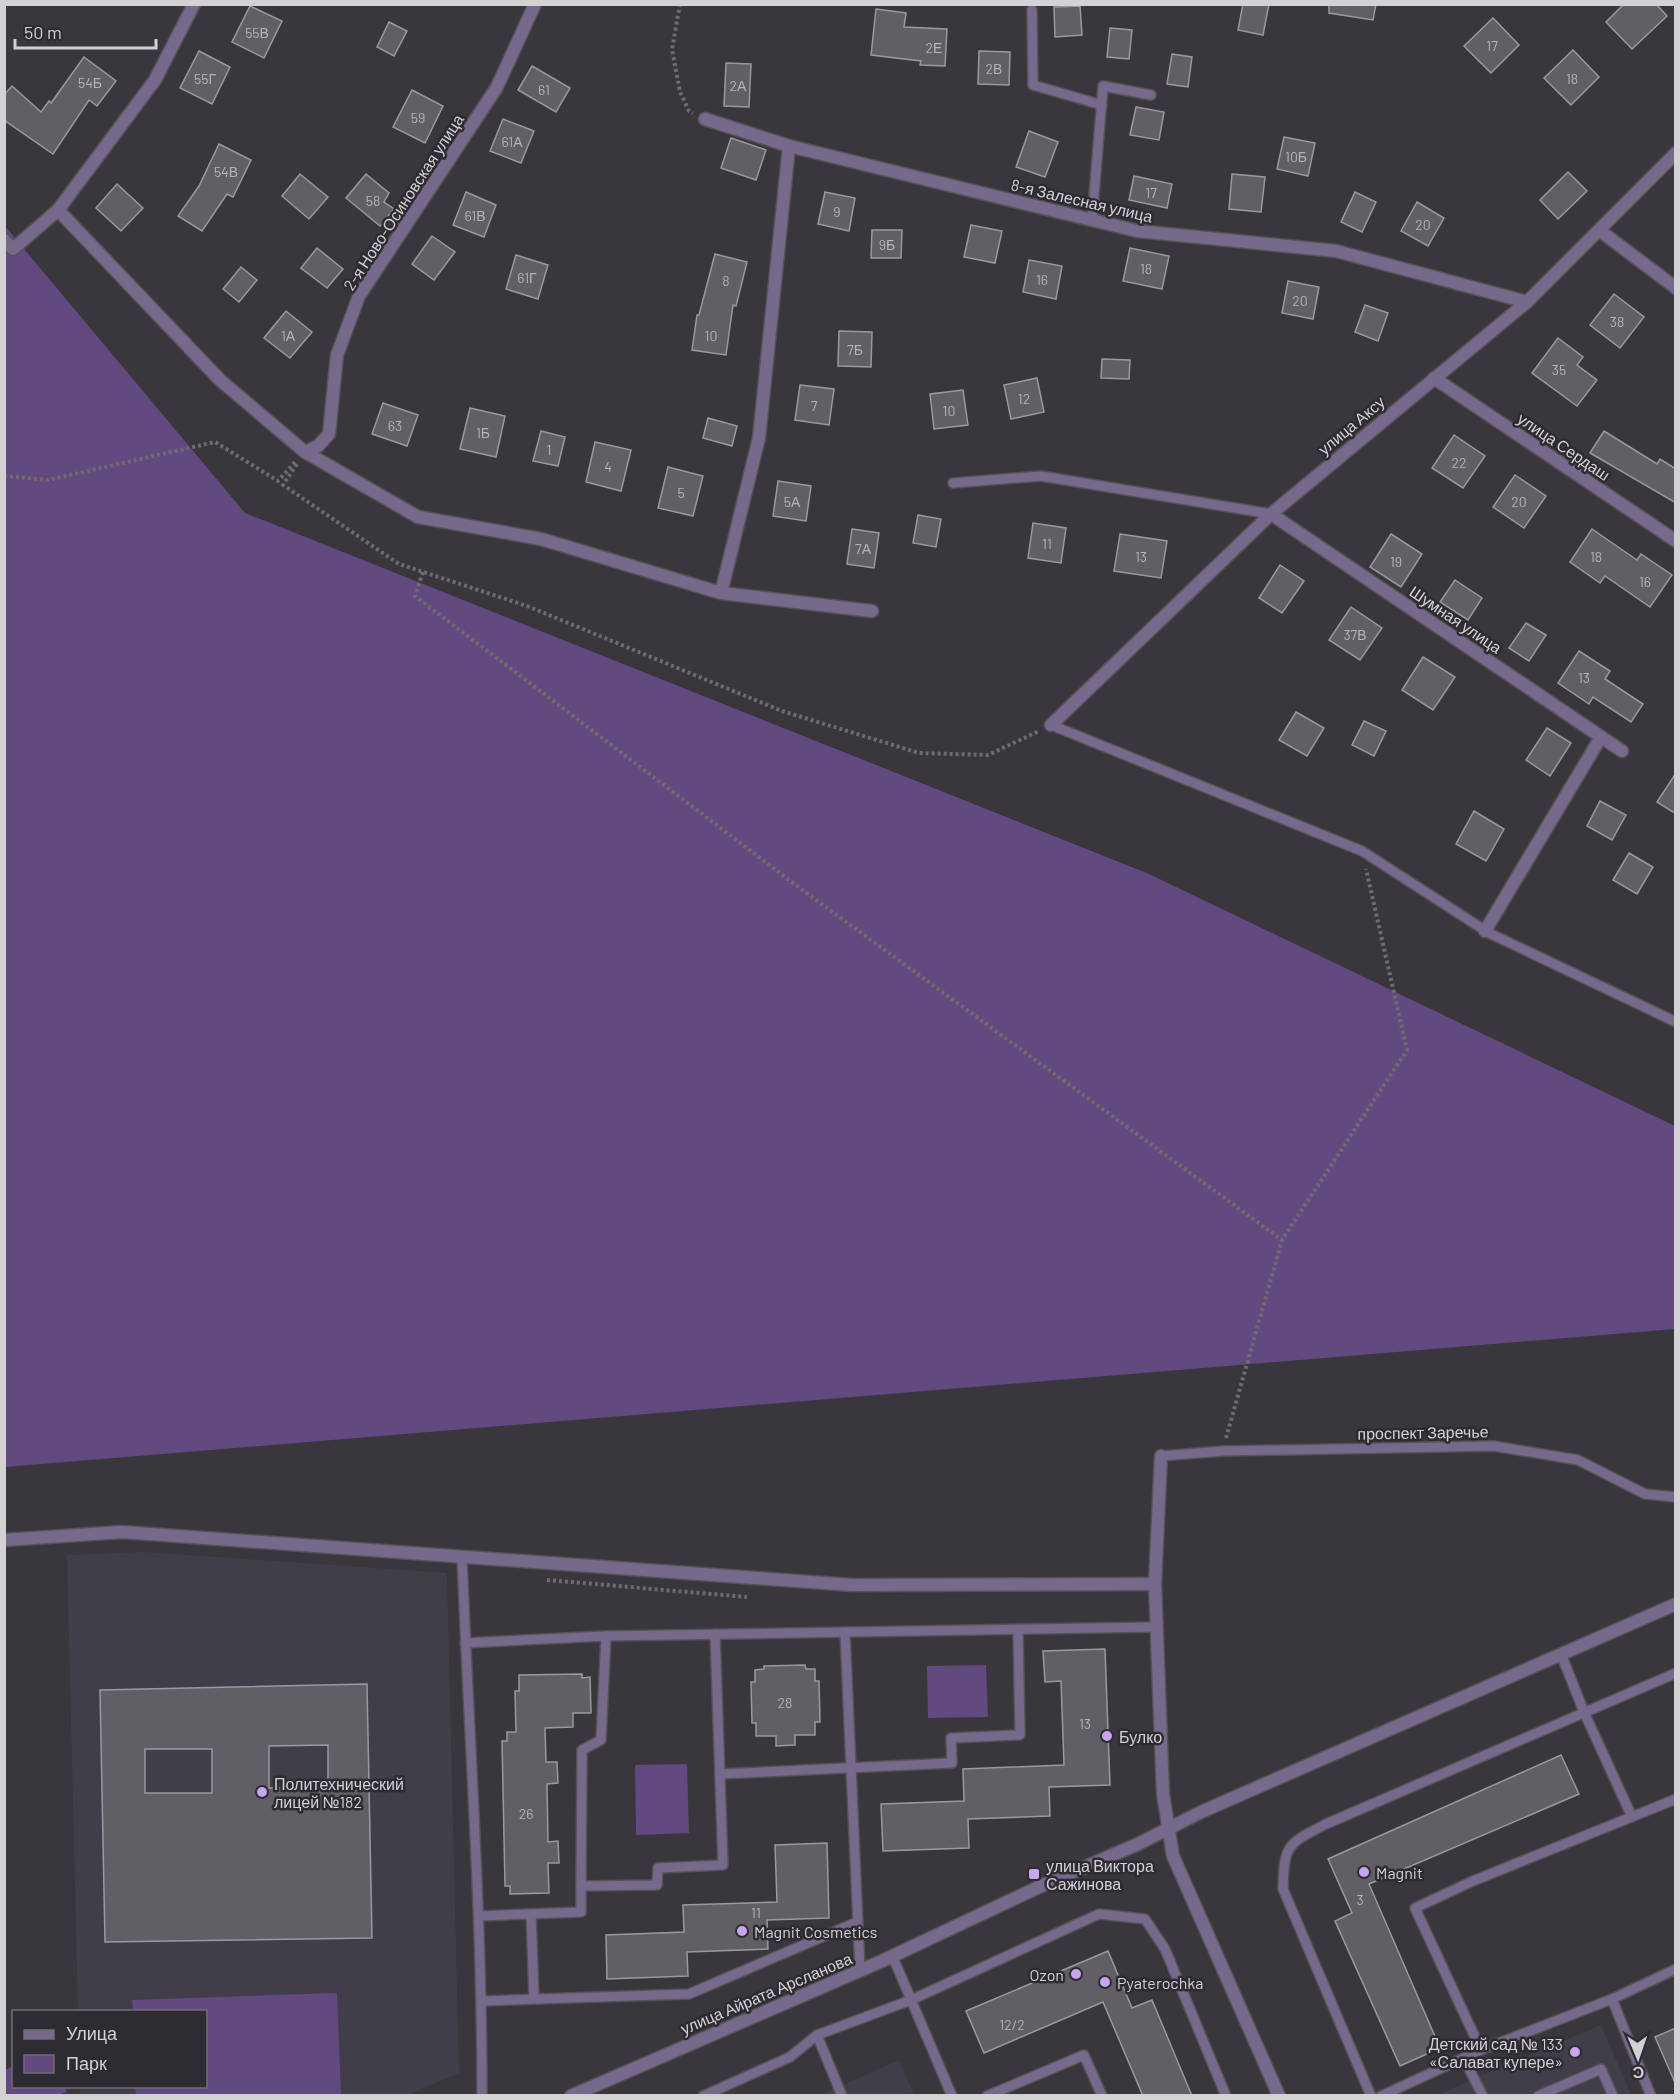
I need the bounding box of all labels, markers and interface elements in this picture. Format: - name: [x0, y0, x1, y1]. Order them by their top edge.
- scale bar: [15, 12, 156, 50]
- text: 50 m: [24, 21, 62, 43]
- house number: 55В: [245, 24, 269, 41]
- house number: 17: [1486, 37, 1498, 54]
- house number: 2Е: [926, 39, 942, 56]
- house number: 2В: [986, 60, 1002, 77]
- house number: 55Г: [194, 70, 216, 87]
- house number: 18: [1566, 70, 1578, 87]
- house number: 54Б: [78, 74, 102, 91]
- house number: 2А: [730, 77, 747, 94]
- house number: 61: [538, 81, 550, 98]
- house number: 59: [411, 109, 425, 126]
- street label: 2-я Ново-Осиновская улица: [339, 110, 467, 294]
- house number: 61А: [501, 133, 523, 150]
- house number: 10Б: [1285, 148, 1307, 165]
- house number: 54В: [214, 163, 238, 180]
- street label: 8-я Залесная улица: [1009, 174, 1155, 226]
- house number: 17: [1145, 184, 1157, 201]
- house number: 58: [366, 192, 380, 209]
- house number: 9: [833, 203, 841, 220]
- house number: 61В: [464, 207, 486, 224]
- house number: 20: [1415, 216, 1431, 233]
- house number: 9Б: [879, 236, 895, 253]
- house number: 18: [1140, 260, 1152, 277]
- house number: 61Г: [517, 269, 537, 286]
- house number: 16: [1036, 271, 1048, 288]
- house number: 8: [722, 272, 730, 289]
- house number: 20: [1292, 292, 1308, 309]
- house number: 38: [1610, 313, 1624, 330]
- house number: 1А: [281, 327, 296, 344]
- house number: 10: [705, 327, 717, 344]
- house number: 7Б: [847, 341, 863, 358]
- house number: 35: [1552, 361, 1566, 378]
- house number: 12: [1018, 390, 1030, 407]
- street label: улица Аксу: [1314, 392, 1388, 458]
- house number: 7: [811, 397, 818, 414]
- house number: 10: [943, 402, 955, 419]
- street label: улица Сердаш: [1514, 408, 1614, 484]
- house number: 63: [388, 417, 402, 434]
- house number: 1Б: [476, 424, 490, 441]
- house number: 1: [547, 441, 551, 458]
- house number: 22: [1451, 454, 1467, 471]
- house number: 4: [604, 458, 612, 475]
- house number: 5: [677, 484, 685, 501]
- house number: 5А: [784, 493, 801, 510]
- house number: 20: [1511, 493, 1527, 510]
- house number: 11: [1042, 535, 1052, 552]
- house number: 7А: [855, 540, 872, 557]
- house number: 13: [1135, 548, 1147, 565]
- house number: 18: [1590, 548, 1602, 565]
- house number: 19: [1390, 553, 1402, 570]
- house number: 16: [1639, 573, 1651, 590]
- street label: Шумная улица: [1406, 581, 1506, 657]
- house number: 37В: [1343, 626, 1367, 643]
- house number: 13: [1578, 669, 1590, 686]
- street label: проспект Заречье: [1357, 1421, 1489, 1443]
- house number: 28: [778, 1694, 792, 1711]
- house number: 13: [1079, 1715, 1091, 1732]
- place label: Булко: [1119, 1727, 1162, 1746]
- marker: Булко: [1100, 1729, 1114, 1743]
- place label: Политехнический лицей №182: [274, 1774, 404, 1811]
- marker: Политехнический лицей №182: [255, 1785, 269, 1799]
- house number: 26: [519, 1805, 533, 1822]
- place label: улица Виктора Сажинова: [1046, 1856, 1154, 1893]
- place label: Magnit: [1376, 1863, 1423, 1882]
- marker: Magnit: [1357, 1865, 1371, 1879]
- marker: улица Виктора Сажинова: [1027, 1867, 1041, 1881]
- house number: 3: [1356, 1891, 1364, 1908]
- house number: 11: [751, 1904, 761, 1921]
- place label: Magnit Cosmetics: [754, 1922, 877, 1941]
- marker: Magnit Cosmetics: [735, 1924, 749, 1938]
- street label: улица Айрата Арсланова: [677, 1948, 855, 2038]
- place label: Ozon: [1030, 1965, 1064, 1984]
- marker: Ozon: [1069, 1967, 1083, 1981]
- place label: Pyaterochka: [1117, 1973, 1203, 1992]
- marker: Pyaterochka: [1098, 1975, 1112, 1989]
- legend: [12, 2010, 207, 2088]
- house number: 12/2: [999, 2016, 1025, 2033]
- text: Улица: [66, 2022, 118, 2044]
- north arrow: [1608, 2028, 1668, 2088]
- place label: Детский сад № 133 «Салават купере»: [1429, 2034, 1563, 2071]
- marker: Детский сад № 133 «Салават купере»: [1568, 2045, 1582, 2059]
- text: Парк: [66, 2052, 107, 2074]
- text: С: [1632, 2064, 1645, 2083]

